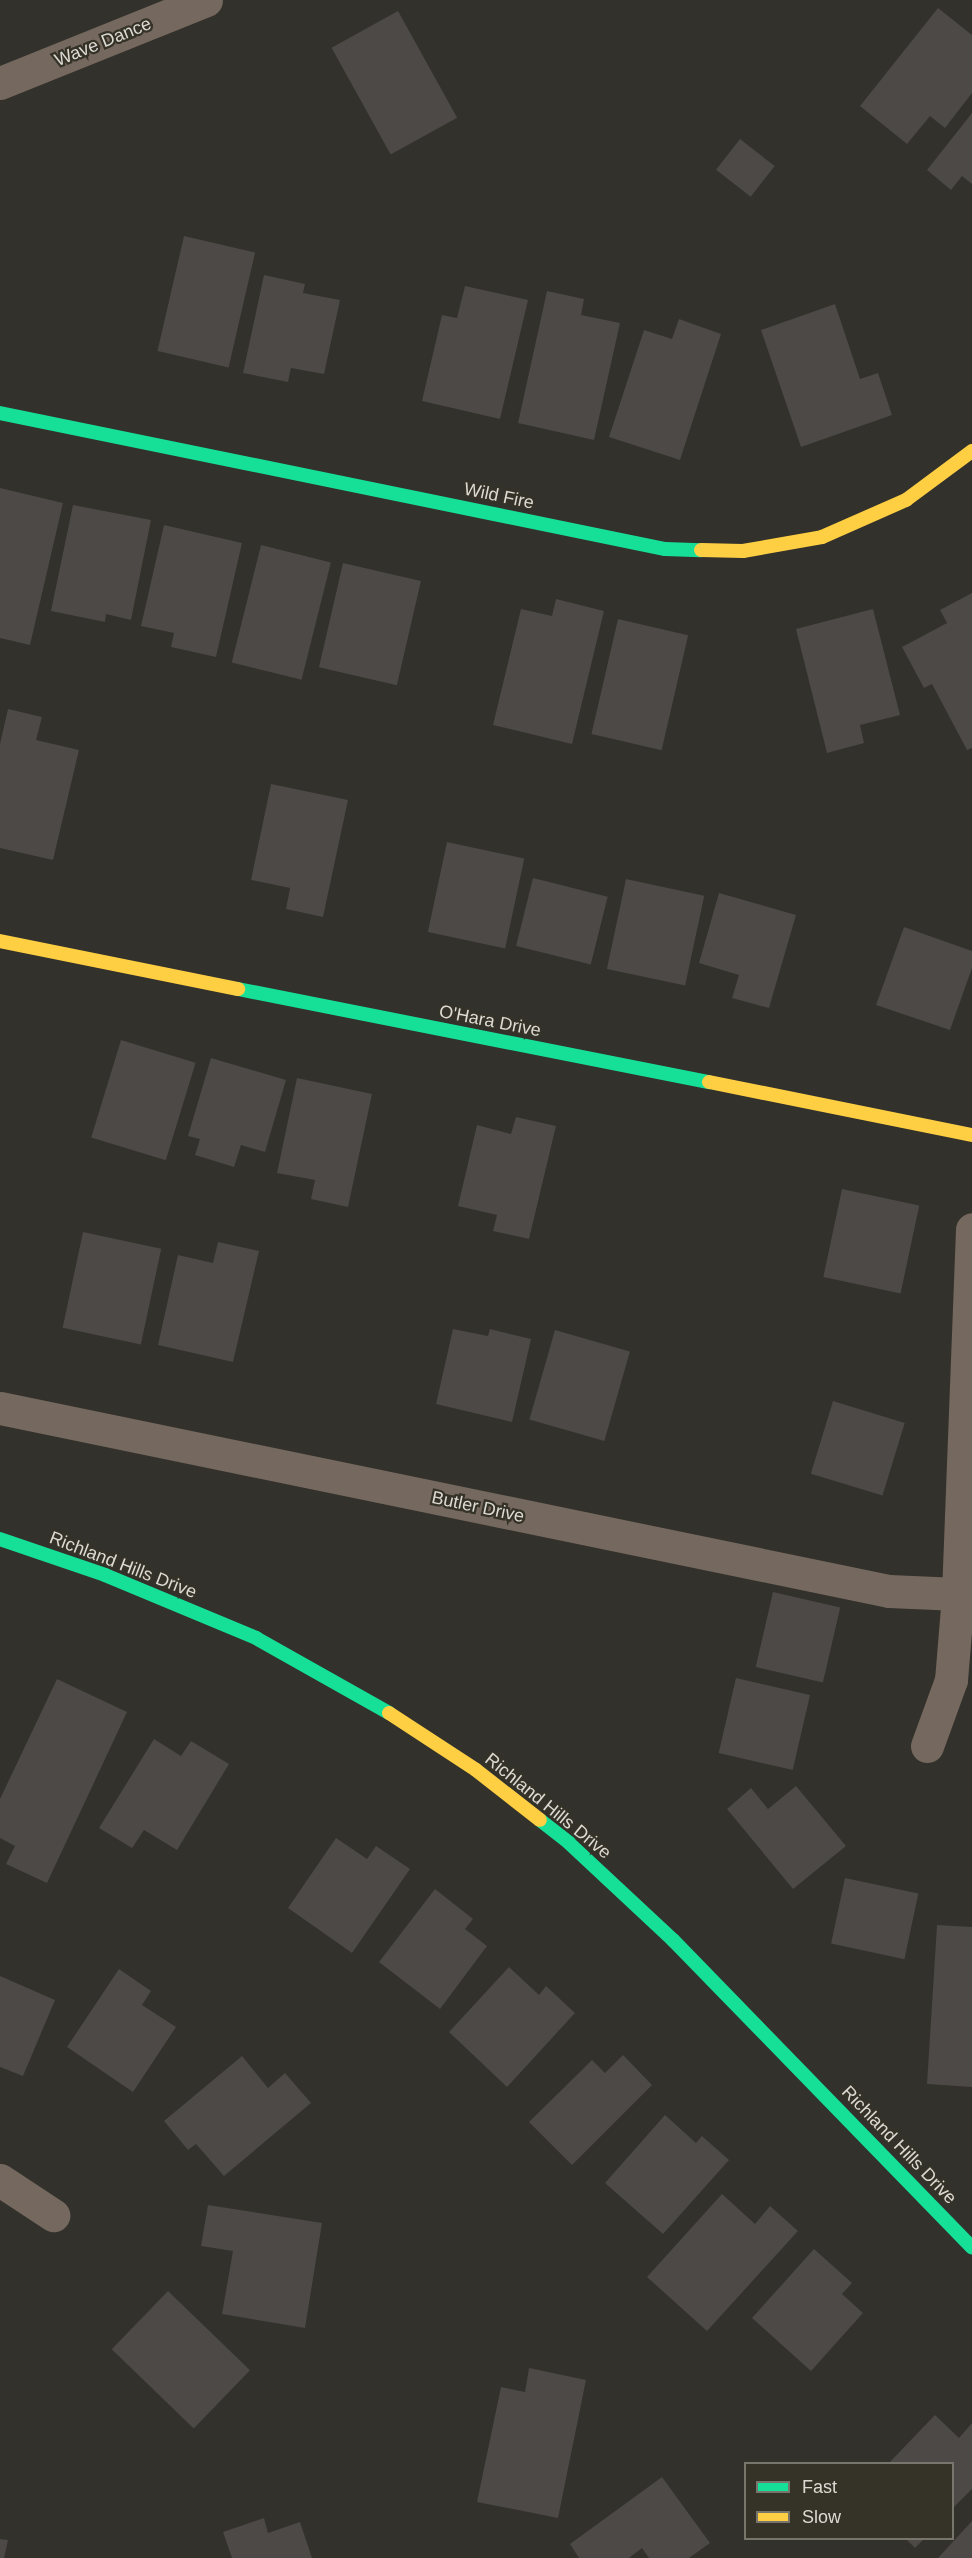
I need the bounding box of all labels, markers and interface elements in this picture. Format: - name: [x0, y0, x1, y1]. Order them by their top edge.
- street label: Wave Dance: [51, 13, 155, 71]
- street label: Wild Fire: [462, 478, 536, 514]
- street label: O'Hara Drive: [437, 1001, 543, 1041]
- street label: Butler Drive: [430, 1487, 526, 1527]
- street label: Richland Hills Drive: [46, 1527, 200, 1603]
- street label: Richland Hills Drive: [481, 1749, 615, 1863]
- street label: Richland Hills Drive: [837, 2081, 961, 2209]
- legend: [744, 2462, 954, 2540]
- text: Fast: [802, 2477, 837, 2497]
- text: Slow: [802, 2507, 841, 2527]

